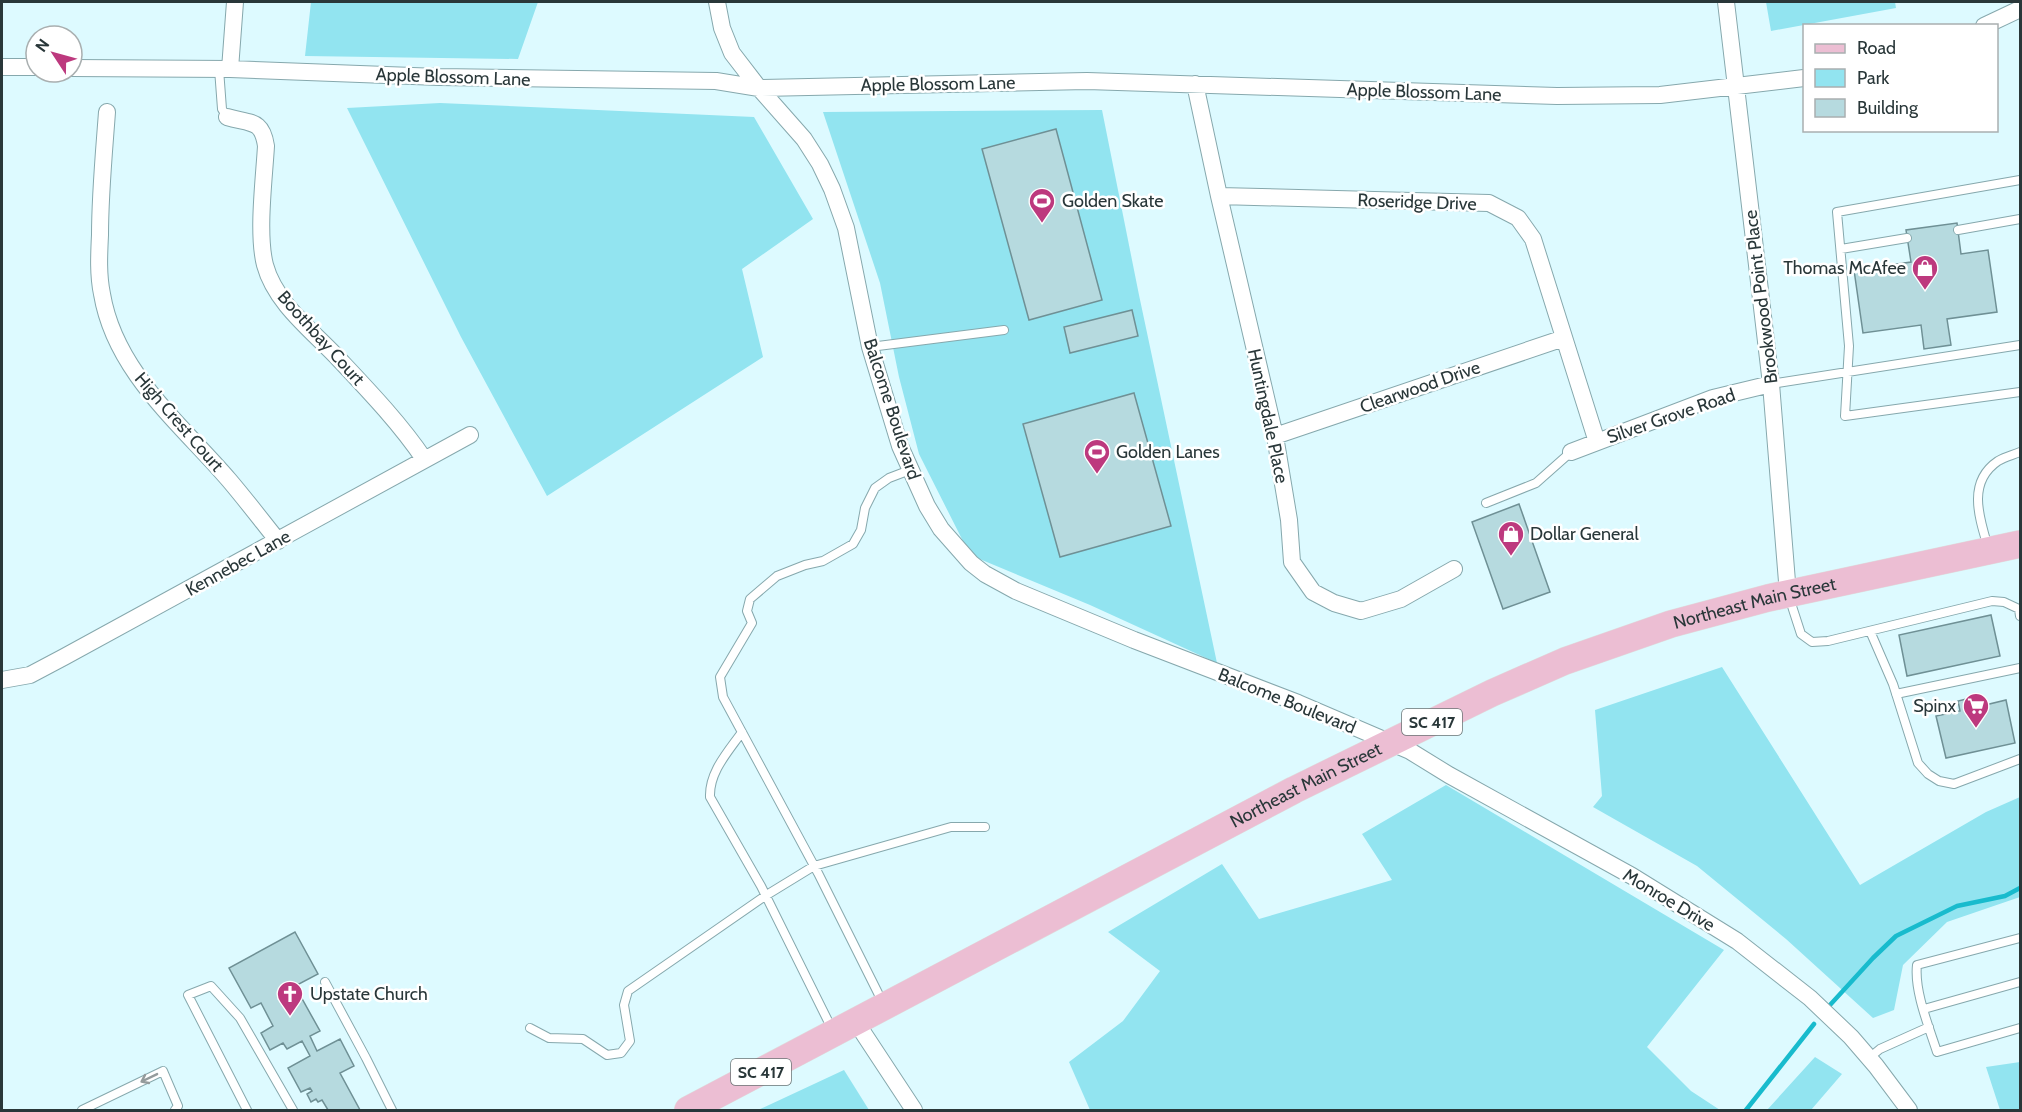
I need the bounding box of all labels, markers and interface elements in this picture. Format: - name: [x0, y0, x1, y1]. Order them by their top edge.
- north arrow: [24, 24, 84, 84]
- legend: [1803, 24, 1998, 132]
- text: N: [31, 35, 53, 56]
- text: Road: [1857, 37, 1896, 59]
- street label: Apple Blossom Lane: [375, 63, 531, 91]
- text: Park: [1857, 67, 1890, 89]
- street label: Apple Blossom Lane: [860, 72, 1016, 96]
- street label: Apple Blossom Lane: [1346, 78, 1502, 106]
- text: Building: [1857, 97, 1919, 119]
- sports icon: Golden Skate: [1027, 186, 1057, 224]
- street label: Roseridge Drive: [1357, 189, 1477, 215]
- place label: Golden Skate: [1062, 190, 1163, 212]
- street label: Brookwood Point Place: [1739, 209, 1783, 385]
- shop icon: Thomas McAfee: [1910, 253, 1940, 291]
- place label: Thomas McAfee: [1783, 257, 1906, 279]
- street label: Boothbay Court: [273, 286, 369, 390]
- street label: Balcome Boulevard: [859, 336, 925, 482]
- street label: Huntingdale Place: [1243, 347, 1293, 485]
- street label: Clearwood Drive: [1357, 356, 1483, 418]
- street label: High Crest Court: [130, 368, 228, 476]
- street label: Silver Grove Road: [1604, 384, 1738, 448]
- sports icon: Golden Lanes: [1082, 437, 1112, 475]
- place label: Golden Lanes: [1116, 441, 1220, 463]
- shop icon: Dollar General: [1496, 519, 1526, 557]
- place label: Dollar General: [1530, 523, 1639, 545]
- street label: Kennebec Lane: [182, 525, 294, 601]
- street label: Northeast Main Street: [1671, 573, 1838, 634]
- street label: Balcome Boulevard: [1215, 663, 1359, 739]
- supermarket icon: Spinx: [1961, 691, 1991, 729]
- place label: Spinx: [1913, 695, 1956, 717]
- road number: SC 417: [1402, 709, 1462, 735]
- street label: Northeast Main Street: [1226, 738, 1385, 833]
- street label: Monroe Drive: [1619, 864, 1719, 936]
- church icon: Upstate Church: [275, 979, 305, 1017]
- place label: Upstate Church: [310, 983, 428, 1005]
- road number: SC 417: [731, 1059, 791, 1085]
- one-way arrow: [140, 1073, 158, 1085]

